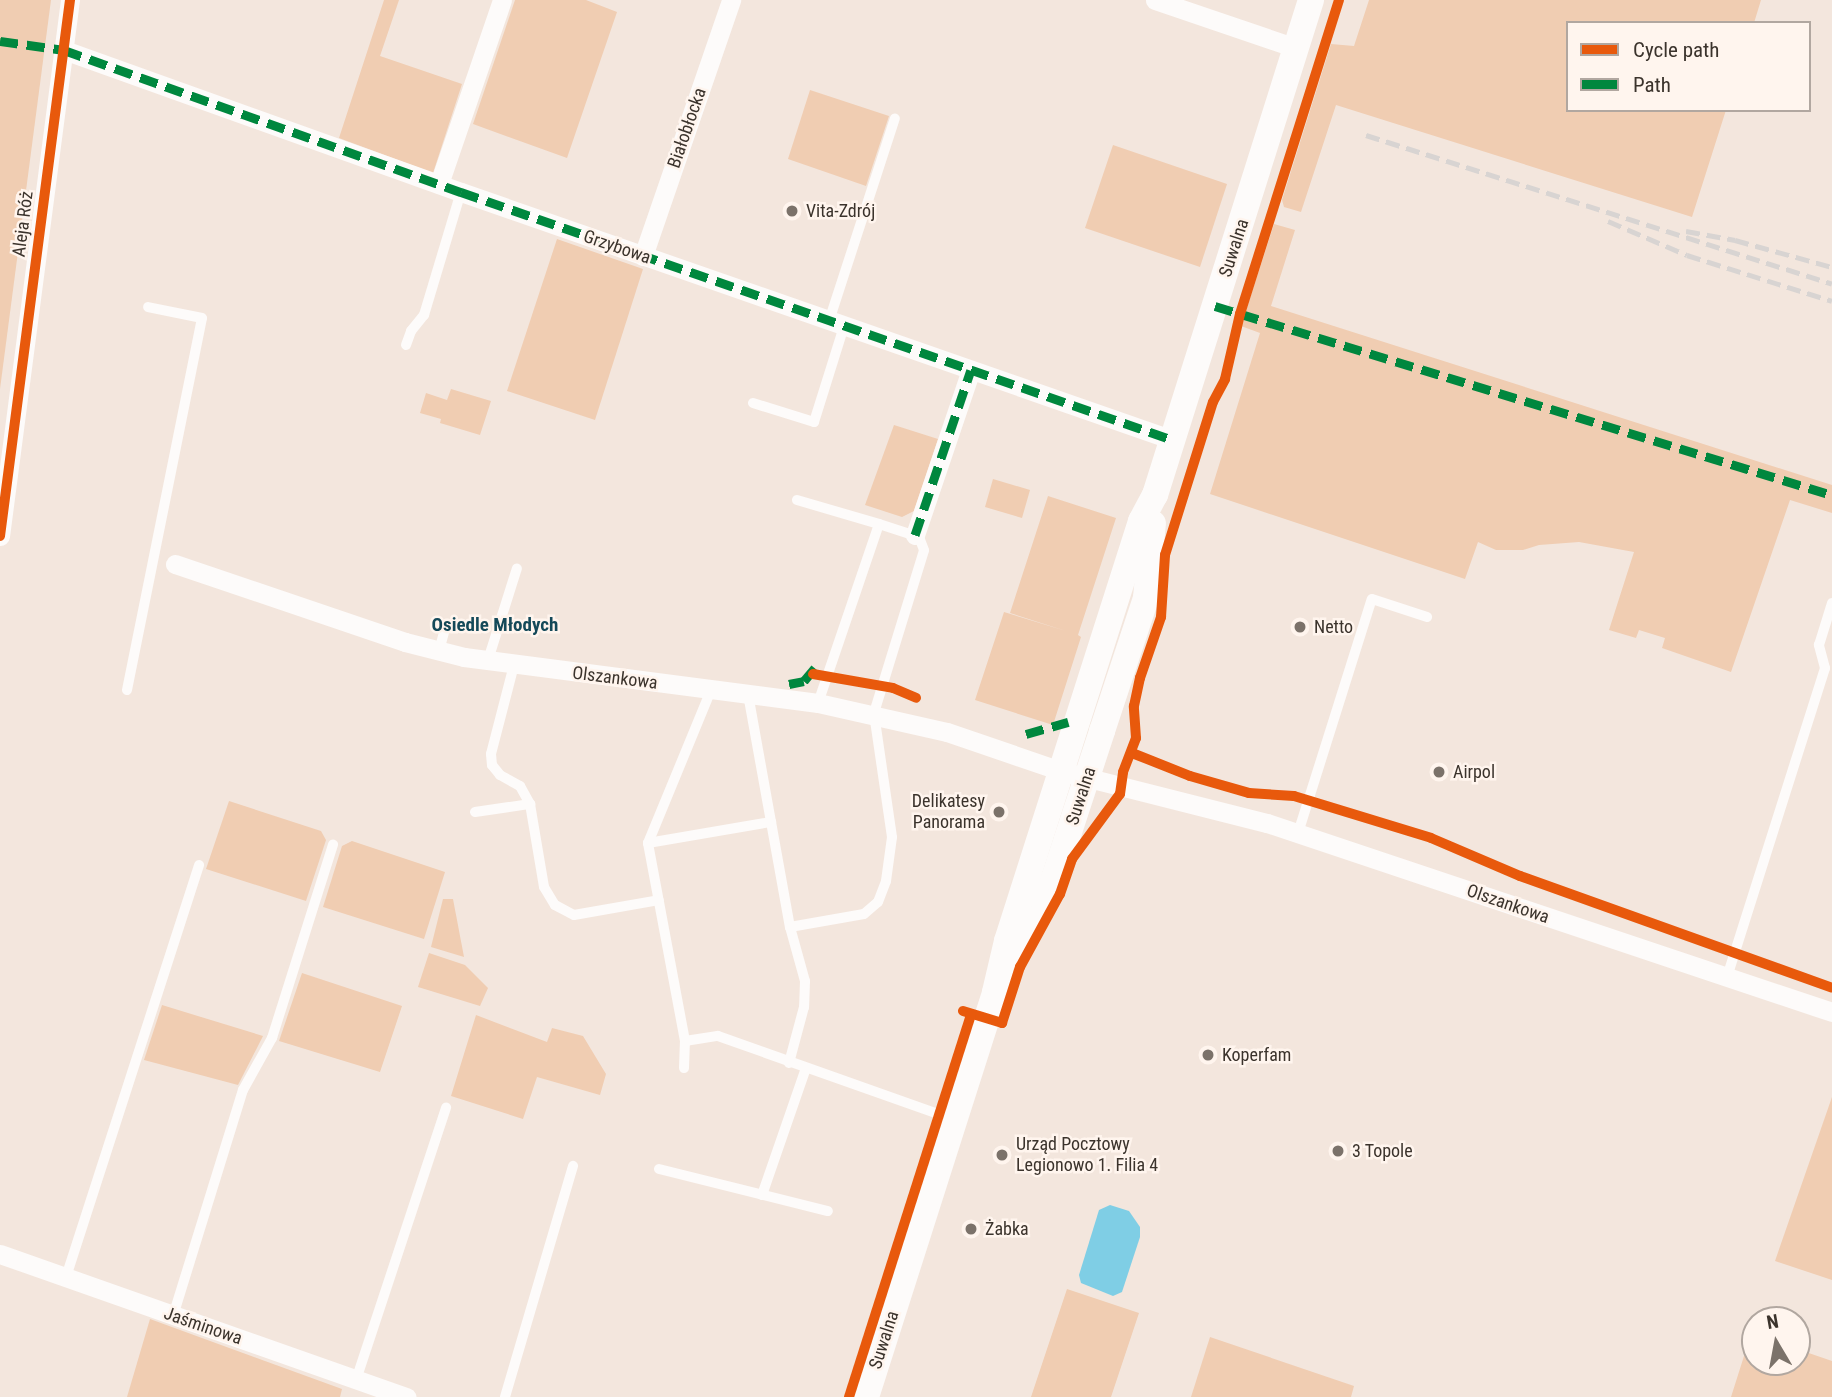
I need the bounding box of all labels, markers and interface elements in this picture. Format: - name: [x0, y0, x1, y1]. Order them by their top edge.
- legend: [1566, 21, 1811, 112]
- text: Cycle path: [1633, 38, 1719, 62]
- text: Path: [1633, 73, 1671, 97]
- street label: Białobłocka: [663, 85, 711, 171]
- street label: Aleja Róż: [8, 190, 38, 258]
- place label: Vita-Zdrój: [806, 200, 875, 222]
- marker: Vita-Zdrój: [784, 203, 800, 219]
- street label: Suwalna: [1214, 216, 1254, 280]
- street label: Grzybowa: [581, 225, 653, 269]
- district label: Osiedle Młodych: [432, 614, 558, 636]
- place label: Netto: [1314, 616, 1353, 638]
- marker: Netto: [1292, 619, 1308, 635]
- street label: Olszankowa: [571, 662, 659, 694]
- place label: Airpol: [1453, 761, 1495, 783]
- street label: Suwalna: [1061, 764, 1101, 828]
- marker: Airpol: [1431, 764, 1447, 780]
- place label: Delikatesy Panorama: [912, 791, 985, 834]
- marker: Delikatesy Panorama: [991, 804, 1007, 820]
- street label: Olszankowa: [1464, 880, 1552, 928]
- place label: Koperfam: [1222, 1044, 1291, 1066]
- marker: Koperfam: [1200, 1047, 1216, 1063]
- place label: Urząd Pocztowy Legionowo 1. Filia 4: [1016, 1134, 1158, 1176]
- place label: 3 Topole: [1352, 1140, 1413, 1162]
- marker: 3 Topole: [1330, 1143, 1346, 1159]
- marker: Urząd Pocztowy Legionowo 1. Filia 4: [994, 1147, 1010, 1163]
- place label: Żabka: [985, 1218, 1029, 1240]
- marker: Żabka: [963, 1221, 979, 1237]
- street label: Jaśminowa: [161, 1303, 245, 1349]
- north arrow: [1741, 1306, 1811, 1376]
- street label: Suwalna: [864, 1308, 904, 1372]
- text: N: [1765, 1309, 1780, 1334]

